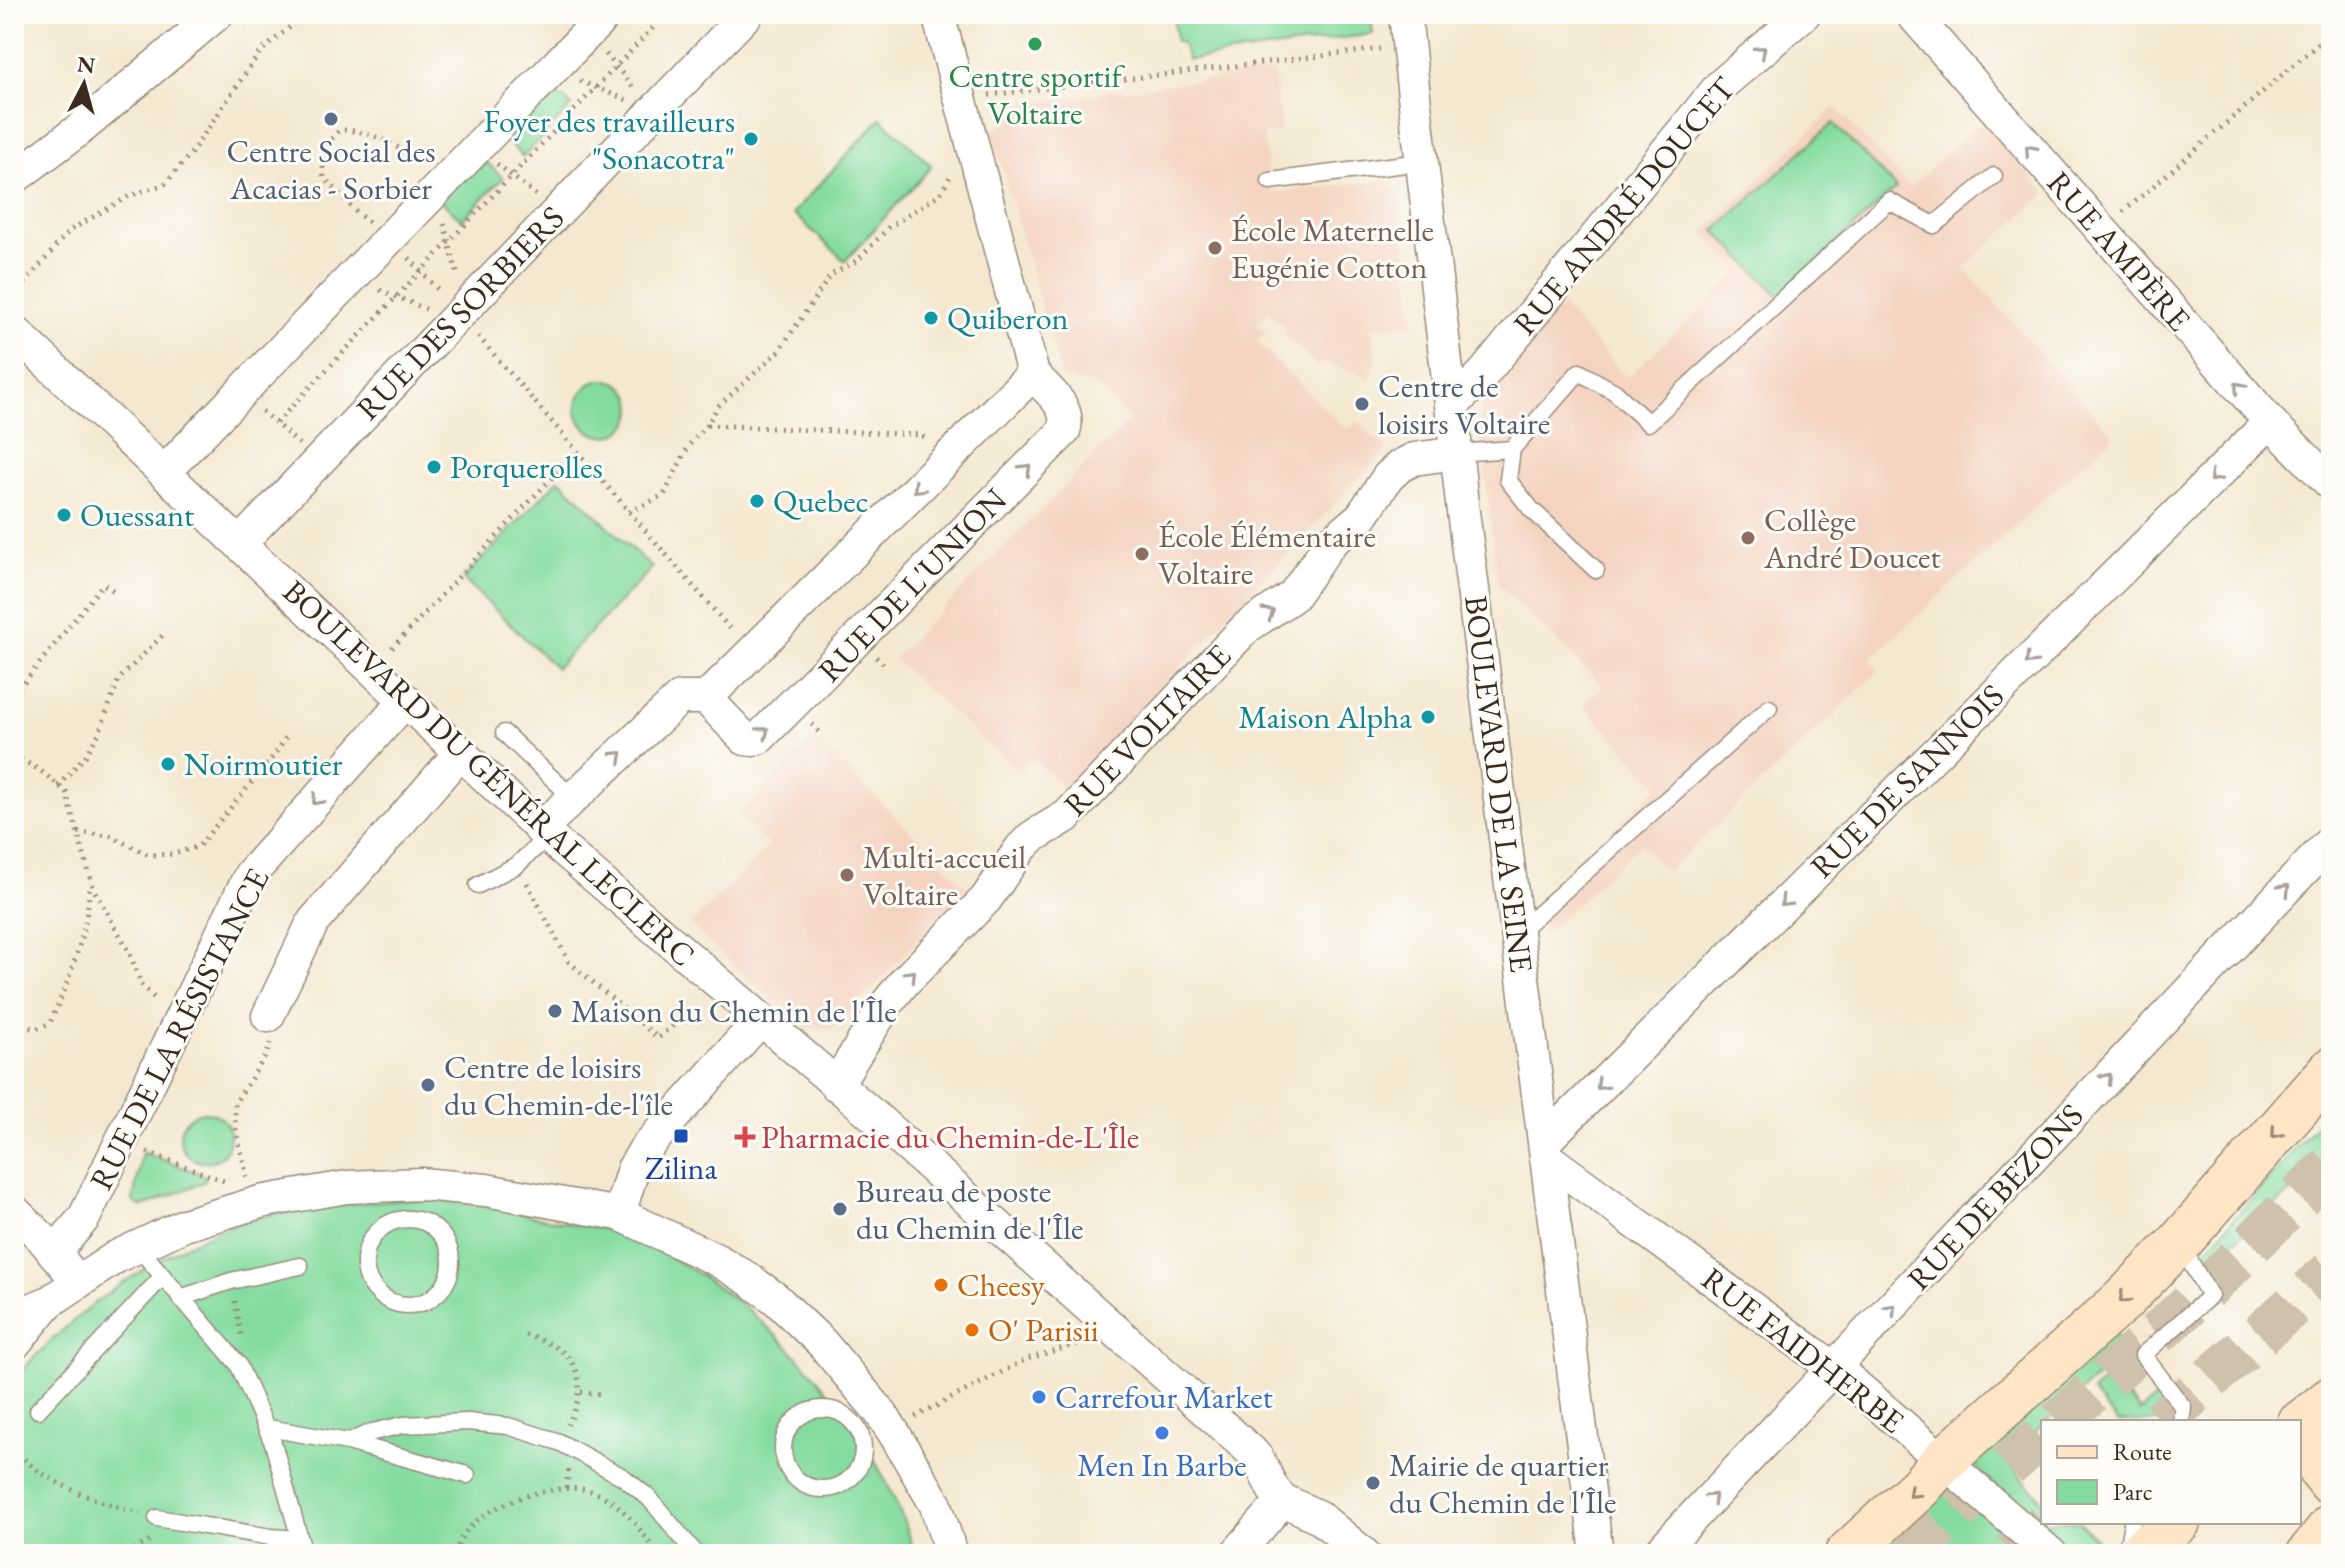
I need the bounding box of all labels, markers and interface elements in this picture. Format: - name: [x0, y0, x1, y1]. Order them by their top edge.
- marker: Centre sportif Voltaire: [1026, 35, 1044, 53]
- north arrow: [44, 44, 124, 124]
- one-way arrow: [1751, 46, 1766, 61]
- text: N: [76, 49, 97, 80]
- place label: Centre sportif Voltaire: [948, 55, 1125, 134]
- street label: RUE ANDRÉ DOUCET: [1504, 68, 1745, 344]
- place label: Foyer des travailleurs "Sonacotra": [484, 100, 735, 179]
- marker: Centre Social des Acacias - Sorbier: [322, 110, 340, 128]
- place label: Centre Social des Acacias - Sorbier: [226, 130, 436, 209]
- marker: Foyer des travailleurs "Sonacotra": [742, 130, 760, 148]
- one-way arrow: [2025, 144, 2040, 159]
- street label: RUE AMPÈRE: [2038, 162, 2200, 340]
- street label: RUE DES SORBIERS: [347, 197, 573, 429]
- place label: École Maternelle Eugénie Cotton: [1231, 209, 1434, 288]
- marker: École Maternelle Eugénie Cotton: [1206, 239, 1224, 257]
- place label: Quiberon: [947, 297, 1069, 339]
- marker: Quiberon: [922, 309, 940, 327]
- place label: Centre de loisirs Voltaire: [1378, 365, 1550, 444]
- one-way arrow: [2234, 381, 2249, 396]
- marker: Centre de loisirs Voltaire: [1353, 395, 1371, 413]
- place label: Porquerolles: [450, 446, 603, 488]
- marker: Porquerolles: [425, 458, 443, 476]
- one-way arrow: [1017, 464, 1031, 478]
- one-way arrow: [2209, 468, 2223, 482]
- street label: RUE DE L'UNION: [809, 479, 1016, 691]
- one-way arrow: [913, 479, 927, 493]
- place label: Quebec: [773, 480, 868, 522]
- marker: Quebec: [748, 492, 766, 510]
- place label: Ouessant: [80, 494, 194, 536]
- place label: Collège André Doucet: [1763, 499, 1941, 578]
- marker: Ouessant: [55, 506, 73, 524]
- place label: École Élémentaire Voltaire: [1158, 515, 1376, 594]
- marker: Collège André Doucet: [1739, 529, 1757, 547]
- marker: École Élémentaire Voltaire: [1133, 545, 1151, 563]
- street label: BOULEVARD DU GÉNÉRAL LECLERC: [274, 571, 704, 975]
- street label: BOULEVARD DE LA SEINE: [1455, 593, 1543, 975]
- one-way arrow: [1260, 607, 1275, 623]
- street label: RUE VOLTAIRE: [1054, 635, 1240, 825]
- one-way arrow: [2025, 651, 2039, 665]
- street label: RUE DE SANNOIS: [1801, 675, 2013, 887]
- place label: Maison Alpha: [1239, 696, 1412, 738]
- marker: Maison Alpha: [1419, 708, 1437, 726]
- one-way arrow: [754, 727, 769, 741]
- place label: Noirmoutier: [184, 743, 343, 785]
- one-way arrow: [608, 752, 623, 766]
- marker: Noirmoutier: [159, 755, 177, 773]
- one-way arrow: [312, 791, 327, 806]
- place label: Multi-accueil Voltaire: [863, 836, 1026, 915]
- street label: RUE DE LA RÉSISTANCE: [80, 861, 278, 1197]
- marker: Multi-accueil Voltaire: [838, 866, 856, 884]
- one-way arrow: [2276, 884, 2291, 898]
- one-way arrow: [1780, 893, 1794, 907]
- one-way arrow: [902, 970, 917, 984]
- place label: Maison du Chemin de l'Île: [571, 990, 897, 1032]
- marker: Maison du Chemin de l'Île: [546, 1002, 564, 1020]
- place label: Centre de loisirs du Chemin-de-l'île: [444, 1046, 673, 1125]
- one-way arrow: [2097, 1072, 2111, 1087]
- marker: Centre de loisirs du Chemin-de-l'île: [419, 1076, 437, 1094]
- one-way arrow: [1596, 1076, 1610, 1090]
- street label: RUE DE BEZONS: [1898, 1095, 2092, 1299]
- place label: Pharmacie du Chemin-de-L'Île: [761, 1116, 1139, 1158]
- one-way arrow: [2271, 1123, 2286, 1138]
- marker: Zilina: [672, 1127, 690, 1145]
- marker: Pharmacie du Chemin-de-L'Île: [736, 1128, 754, 1146]
- place label: Zilina: [645, 1147, 717, 1189]
- place label: Bureau de poste du Chemin de l'Île: [856, 1170, 1083, 1249]
- marker: Bureau de poste du Chemin de l'Île: [831, 1200, 849, 1218]
- street label: RUE FAIDHERBE: [1693, 1258, 1913, 1442]
- place label: Cheesy: [957, 1264, 1046, 1306]
- marker: Cheesy: [932, 1276, 950, 1294]
- one-way arrow: [2119, 1289, 2133, 1303]
- one-way arrow: [1881, 1303, 1895, 1318]
- place label: O' Parisii: [988, 1309, 1099, 1351]
- marker: O' Parisii: [963, 1321, 981, 1339]
- place label: Carrefour Market: [1055, 1376, 1273, 1418]
- marker: Carrefour Market: [1030, 1388, 1048, 1406]
- legend: [2041, 1420, 2301, 1524]
- marker: Men In Barbe: [1153, 1424, 1171, 1442]
- text: Route: [2113, 1436, 2172, 1467]
- place label: Men In Barbe: [1077, 1444, 1247, 1486]
- place label: Mairie de quartier du Chemin de l'Île: [1389, 1444, 1616, 1523]
- marker: Mairie de quartier du Chemin de l'Île: [1364, 1474, 1382, 1492]
- text: Parc: [2113, 1476, 2152, 1507]
- one-way arrow: [1908, 1484, 1922, 1498]
- one-way arrow: [1703, 1492, 1717, 1507]

